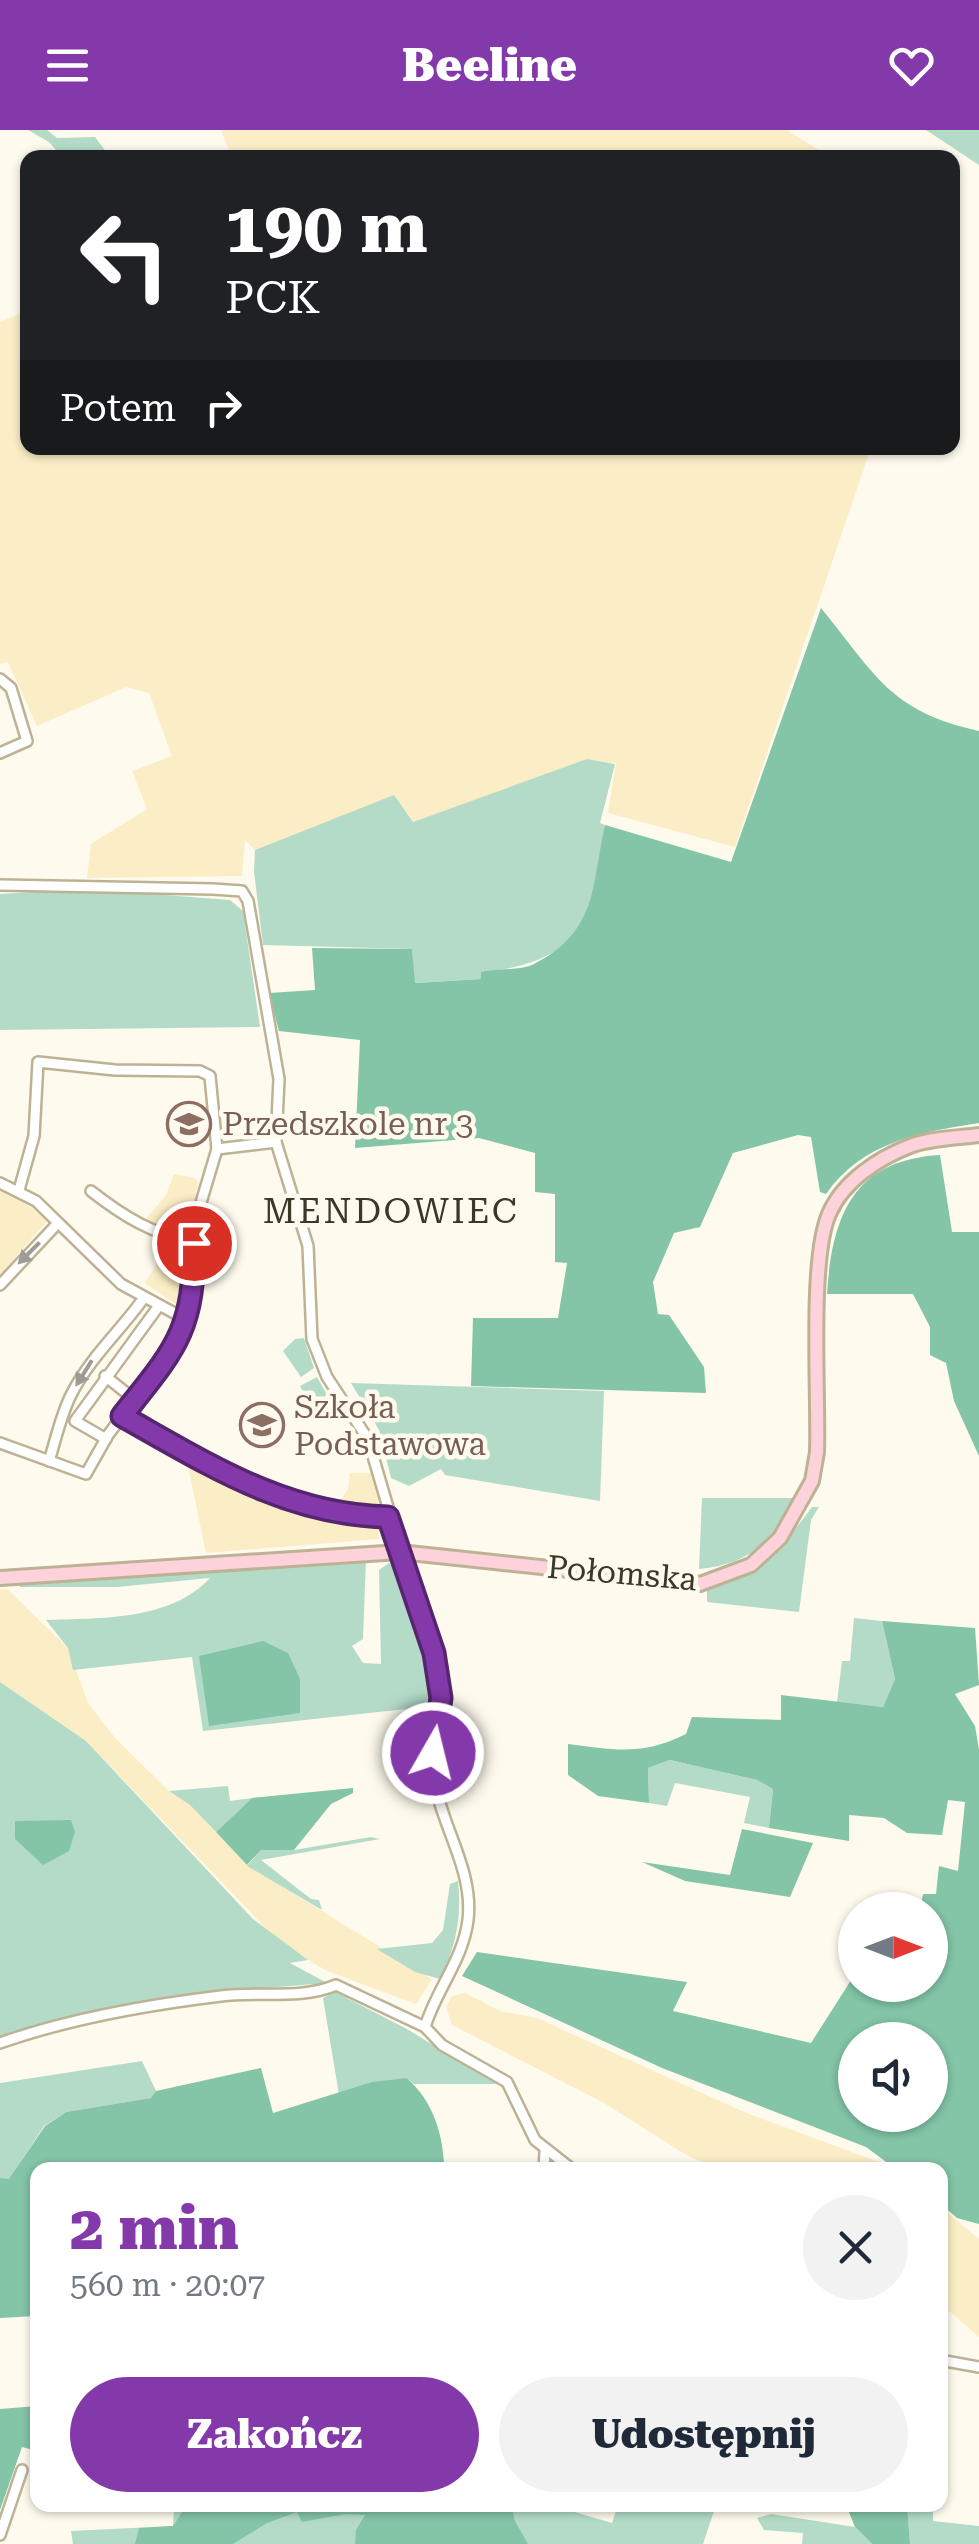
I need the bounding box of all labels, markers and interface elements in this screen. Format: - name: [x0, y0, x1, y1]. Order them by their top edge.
- icon: menu: [40, 38, 95, 93]
- icon: heart: [884, 38, 939, 93]
- text: Beeline: [402, 39, 577, 92]
- text: 190 m: [225, 187, 428, 269]
- icon: left: [60, 190, 190, 320]
- text: PCK: [225, 271, 320, 324]
- icon: right: [196, 380, 251, 435]
- text: Potem: [60, 386, 176, 430]
- school or university icon: Przedszkole nr 3: [166, 1101, 212, 1147]
- place label: Przedszkole nr 3: [222, 1105, 473, 1143]
- district label: MENDOWIEC: [263, 1191, 519, 1232]
- pin: [152, 1201, 237, 1286]
- icon: arrive: [167, 1216, 222, 1271]
- one-way arrow: [17, 1241, 41, 1265]
- one-way arrow: [76, 1359, 94, 1387]
- place label: Szkoła Podstawowa: [294, 1388, 486, 1463]
- school or university icon: Szkoła Podstawowa: [239, 1402, 285, 1448]
- street label: Połomska: [546, 1548, 698, 1598]
- position arrow: [381, 1701, 485, 1805]
- north arrow: [838, 1892, 948, 2002]
- map controls: [838, 1892, 948, 2132]
- button: sound: [838, 2022, 948, 2132]
- text: 2 min: [70, 2193, 239, 2264]
- button: close: [803, 2195, 908, 2300]
- text: 560 m · 20:07: [70, 2266, 265, 2304]
- button: Zakończ: [70, 2377, 479, 2492]
- button: Udostępnij: [499, 2377, 908, 2492]

